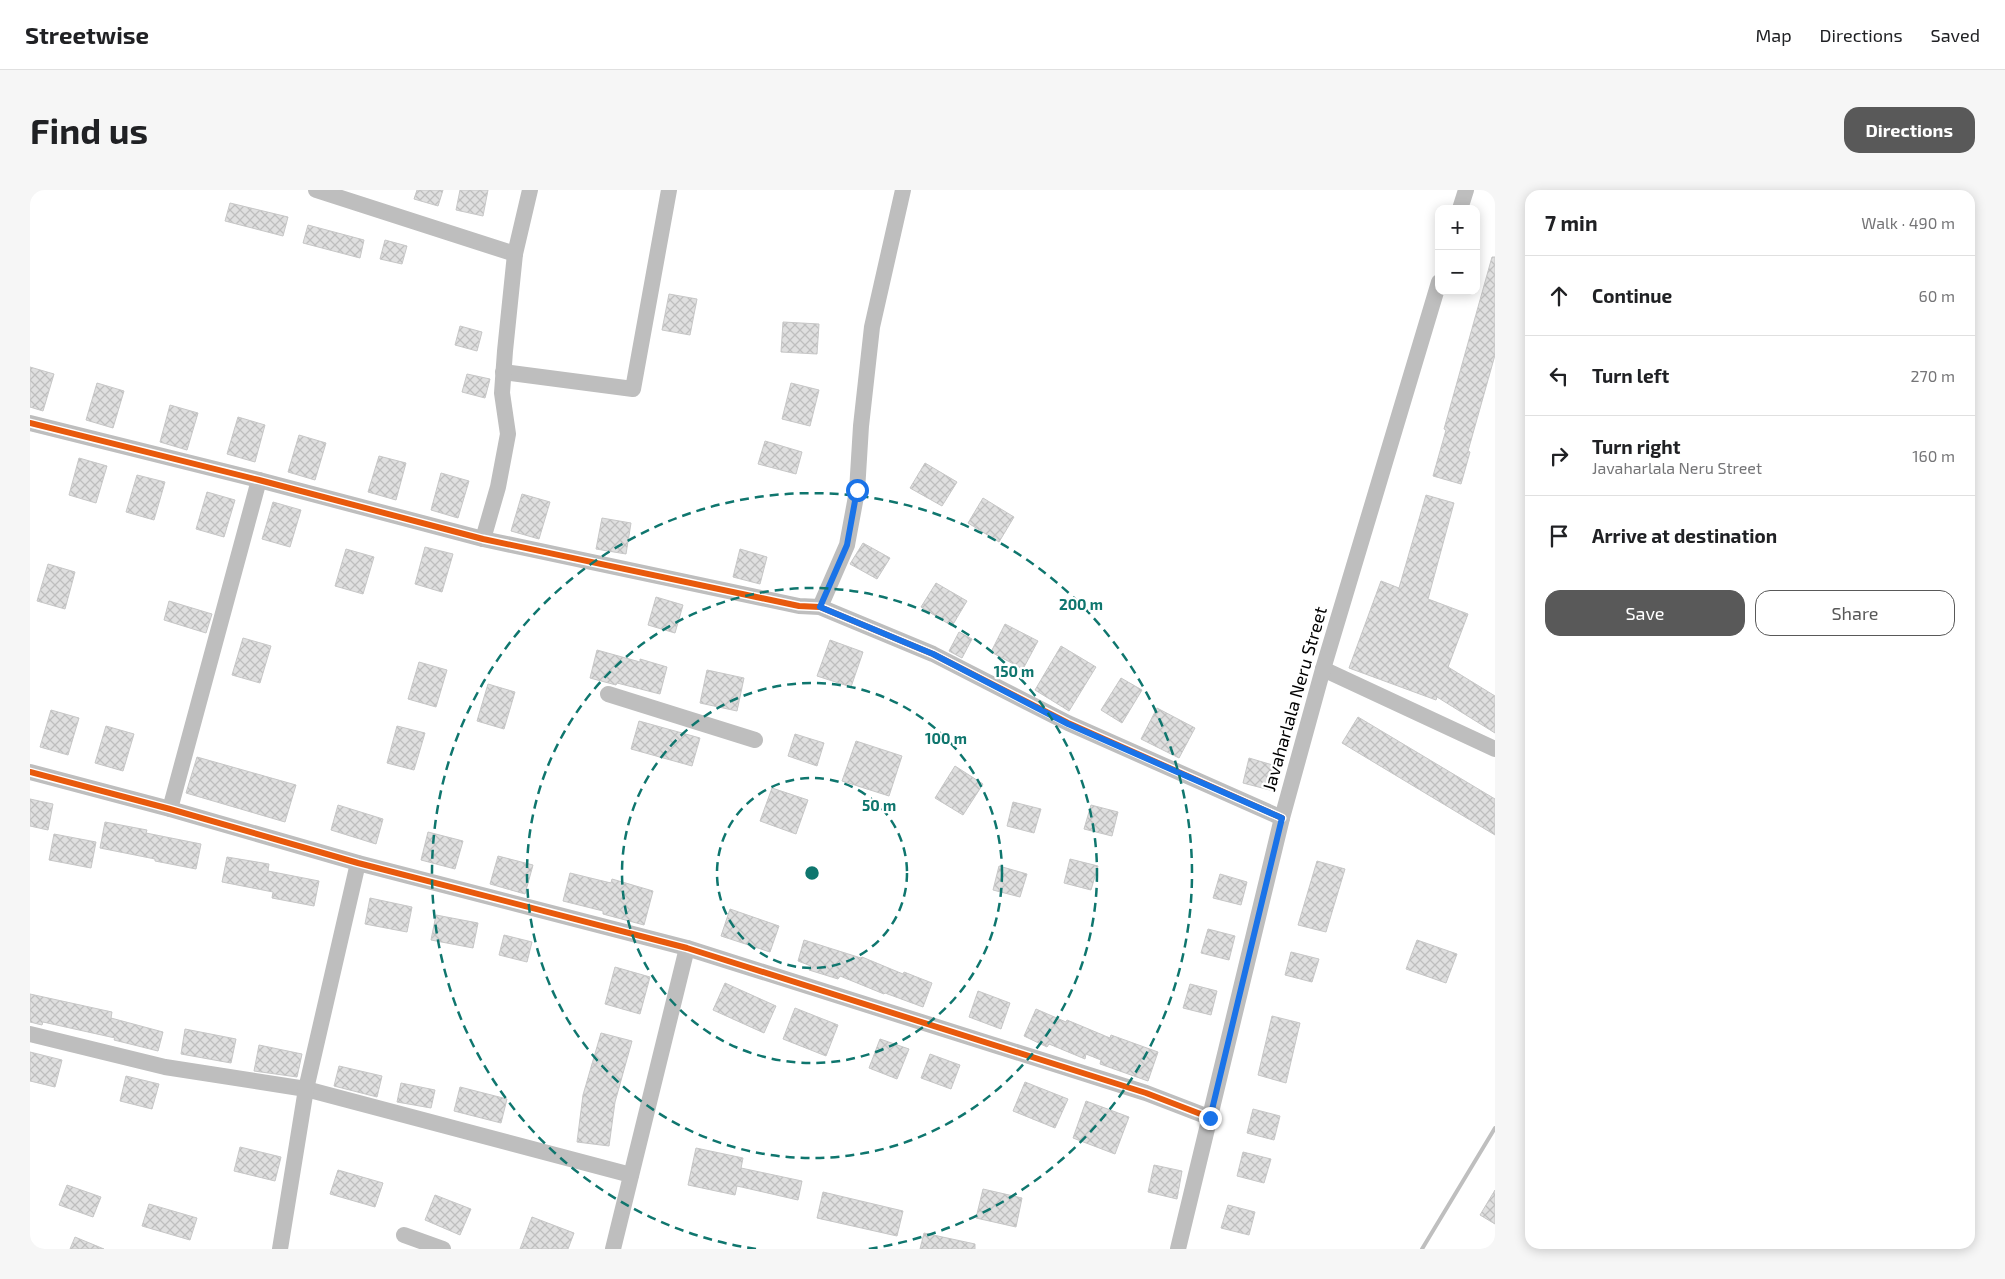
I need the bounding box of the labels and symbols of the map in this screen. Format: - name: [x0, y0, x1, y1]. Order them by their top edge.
- route start: [846, 479, 869, 502]
- text: 200 m: [1059, 595, 1103, 613]
- street label: Javaharlala Neru Street: [1257, 604, 1331, 794]
- text: 150 m: [994, 662, 1034, 680]
- text: 100 m: [925, 729, 967, 747]
- text: 50 m: [862, 796, 896, 814]
- centre of rings: [803, 864, 821, 882]
- route end: [1199, 1107, 1222, 1130]

